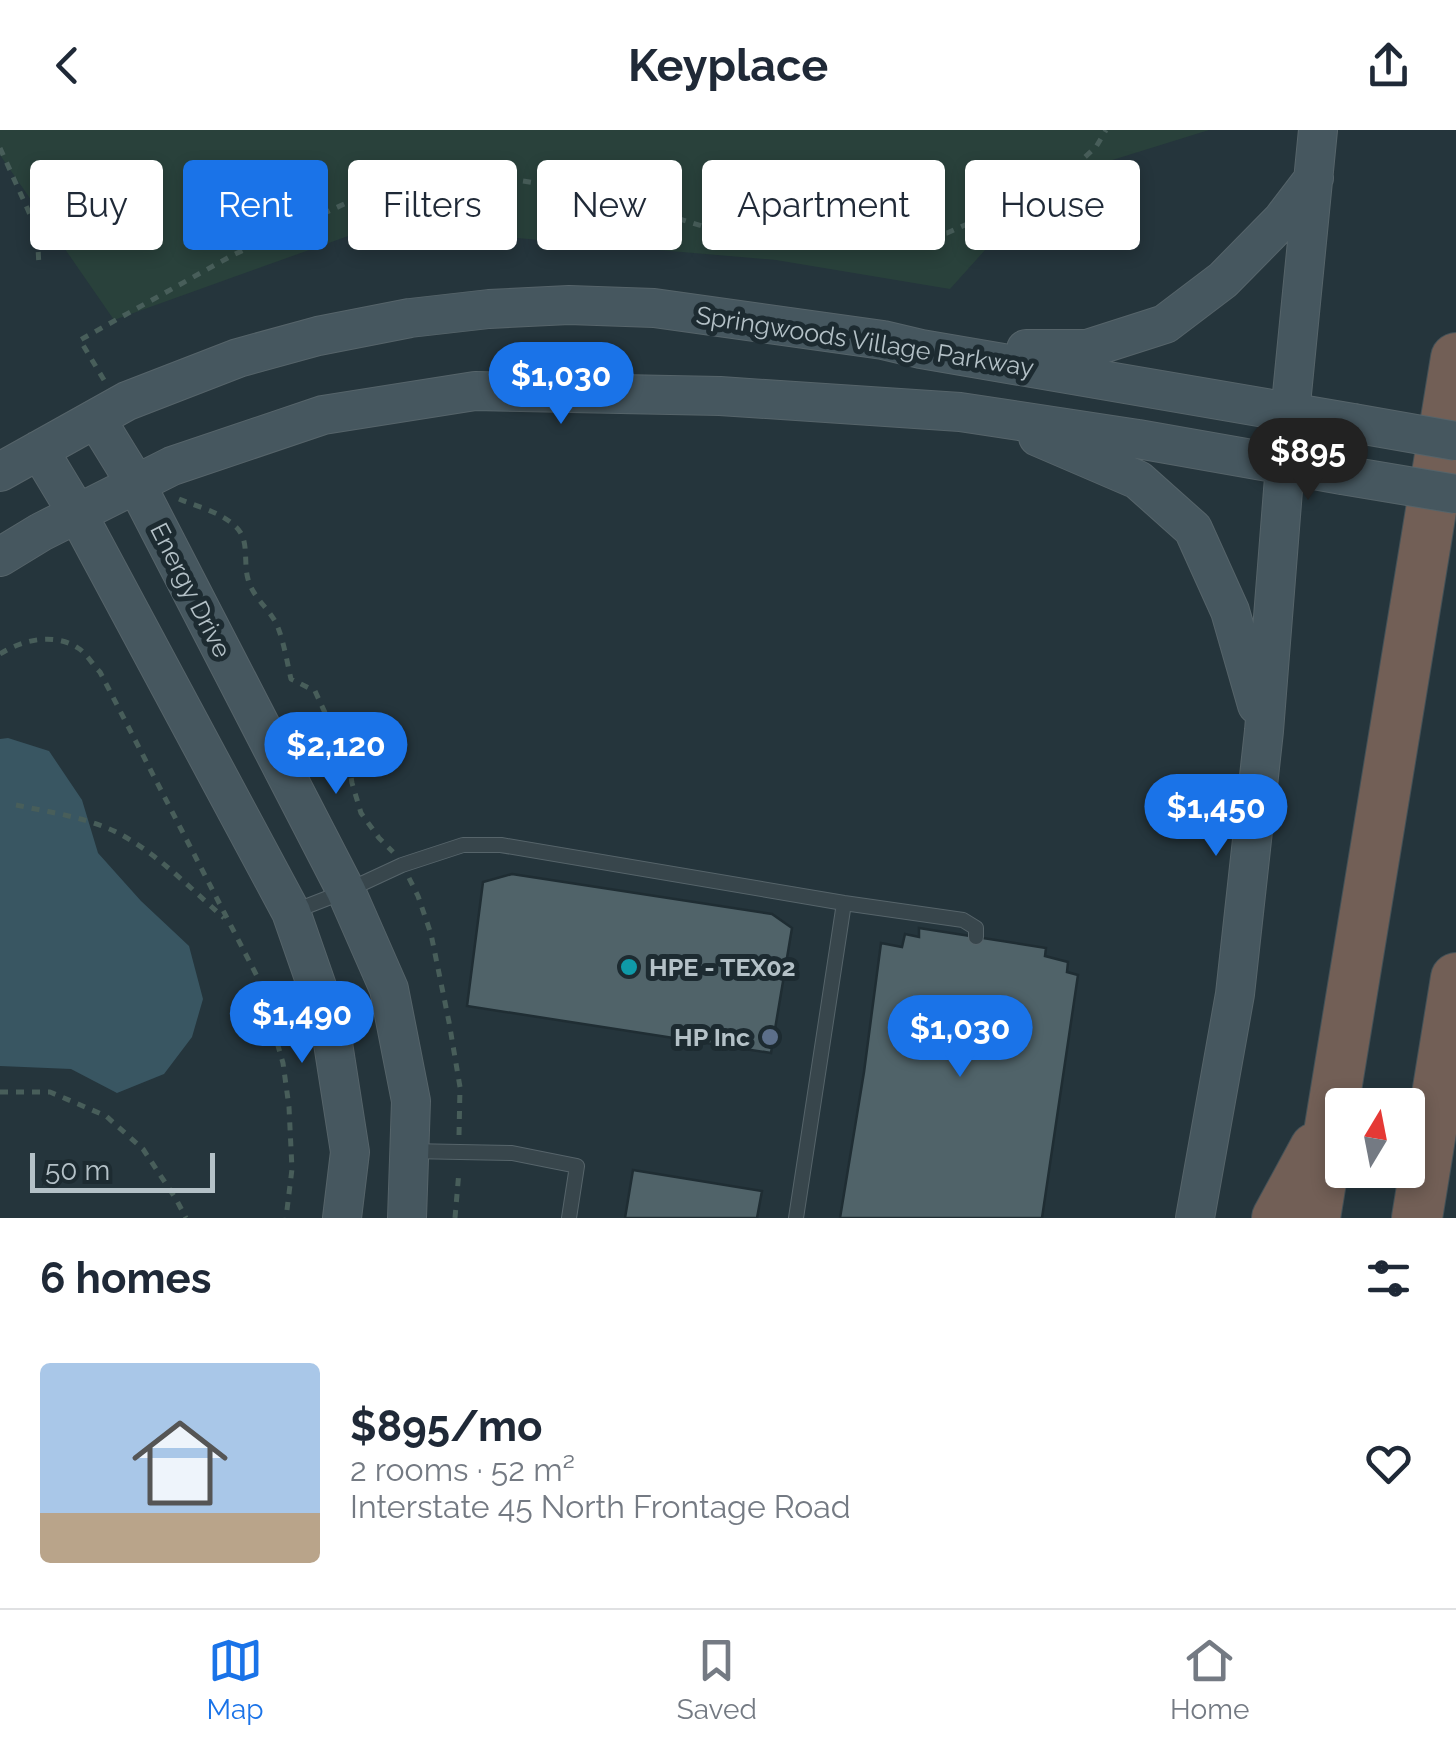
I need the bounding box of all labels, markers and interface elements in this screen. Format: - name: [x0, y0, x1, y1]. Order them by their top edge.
- icon: back: [40, 38, 95, 93]
- icon: share: [1361, 38, 1416, 93]
- text: Keyplace: [628, 39, 828, 92]
- chip: Buy: [30, 160, 163, 250]
- chip: Rent: [183, 160, 328, 250]
- chip: Filters: [348, 160, 517, 250]
- chip: New: [537, 160, 682, 250]
- chip: Apartment: [702, 160, 945, 250]
- chip: House: [965, 160, 1140, 250]
- street label: Springwoods Village Parkway: [694, 299, 1036, 383]
- pin: $1,030: [480, 342, 642, 427]
- text: $1,030: [511, 356, 611, 393]
- pin: $895: [1249, 418, 1367, 503]
- text: $895: [1270, 432, 1346, 469]
- street label: Energy Drive: [144, 518, 238, 662]
- pin: $2,120: [255, 712, 417, 797]
- text: $2,120: [286, 726, 386, 763]
- pin: $1,450: [1135, 774, 1297, 859]
- text: $1,450: [1166, 788, 1266, 825]
- place label: HPE - TEX02: [649, 952, 796, 982]
- marker: HPE - TEX02: [618, 956, 640, 978]
- pin: $1,490: [221, 981, 383, 1066]
- text: $1,490: [252, 995, 352, 1032]
- pin: $1,030: [879, 995, 1041, 1080]
- text: $1,030: [910, 1009, 1010, 1046]
- place label: HP Inc: [674, 1022, 750, 1052]
- marker: HP Inc: [759, 1026, 781, 1048]
- north arrow: [1325, 1088, 1425, 1188]
- map controls: [1325, 1088, 1425, 1188]
- scale bar: [30, 1148, 215, 1192]
- text: 50 m: [45, 1154, 110, 1187]
- icon: filters: [1361, 1251, 1416, 1306]
- text: 6 homes: [40, 1254, 211, 1303]
- text: $895/mo: [350, 1402, 543, 1451]
- icon: home: [120, 1403, 240, 1523]
- icon: heart: [1361, 1436, 1416, 1491]
- text: 2 rooms · 52 m²: [350, 1451, 575, 1488]
- text: Interstate 45 North Frontage Road: [350, 1488, 851, 1525]
- tab: Map: [207, 1633, 264, 1726]
- tab: Saved: [677, 1633, 757, 1726]
- tab: Home: [1170, 1633, 1249, 1726]

